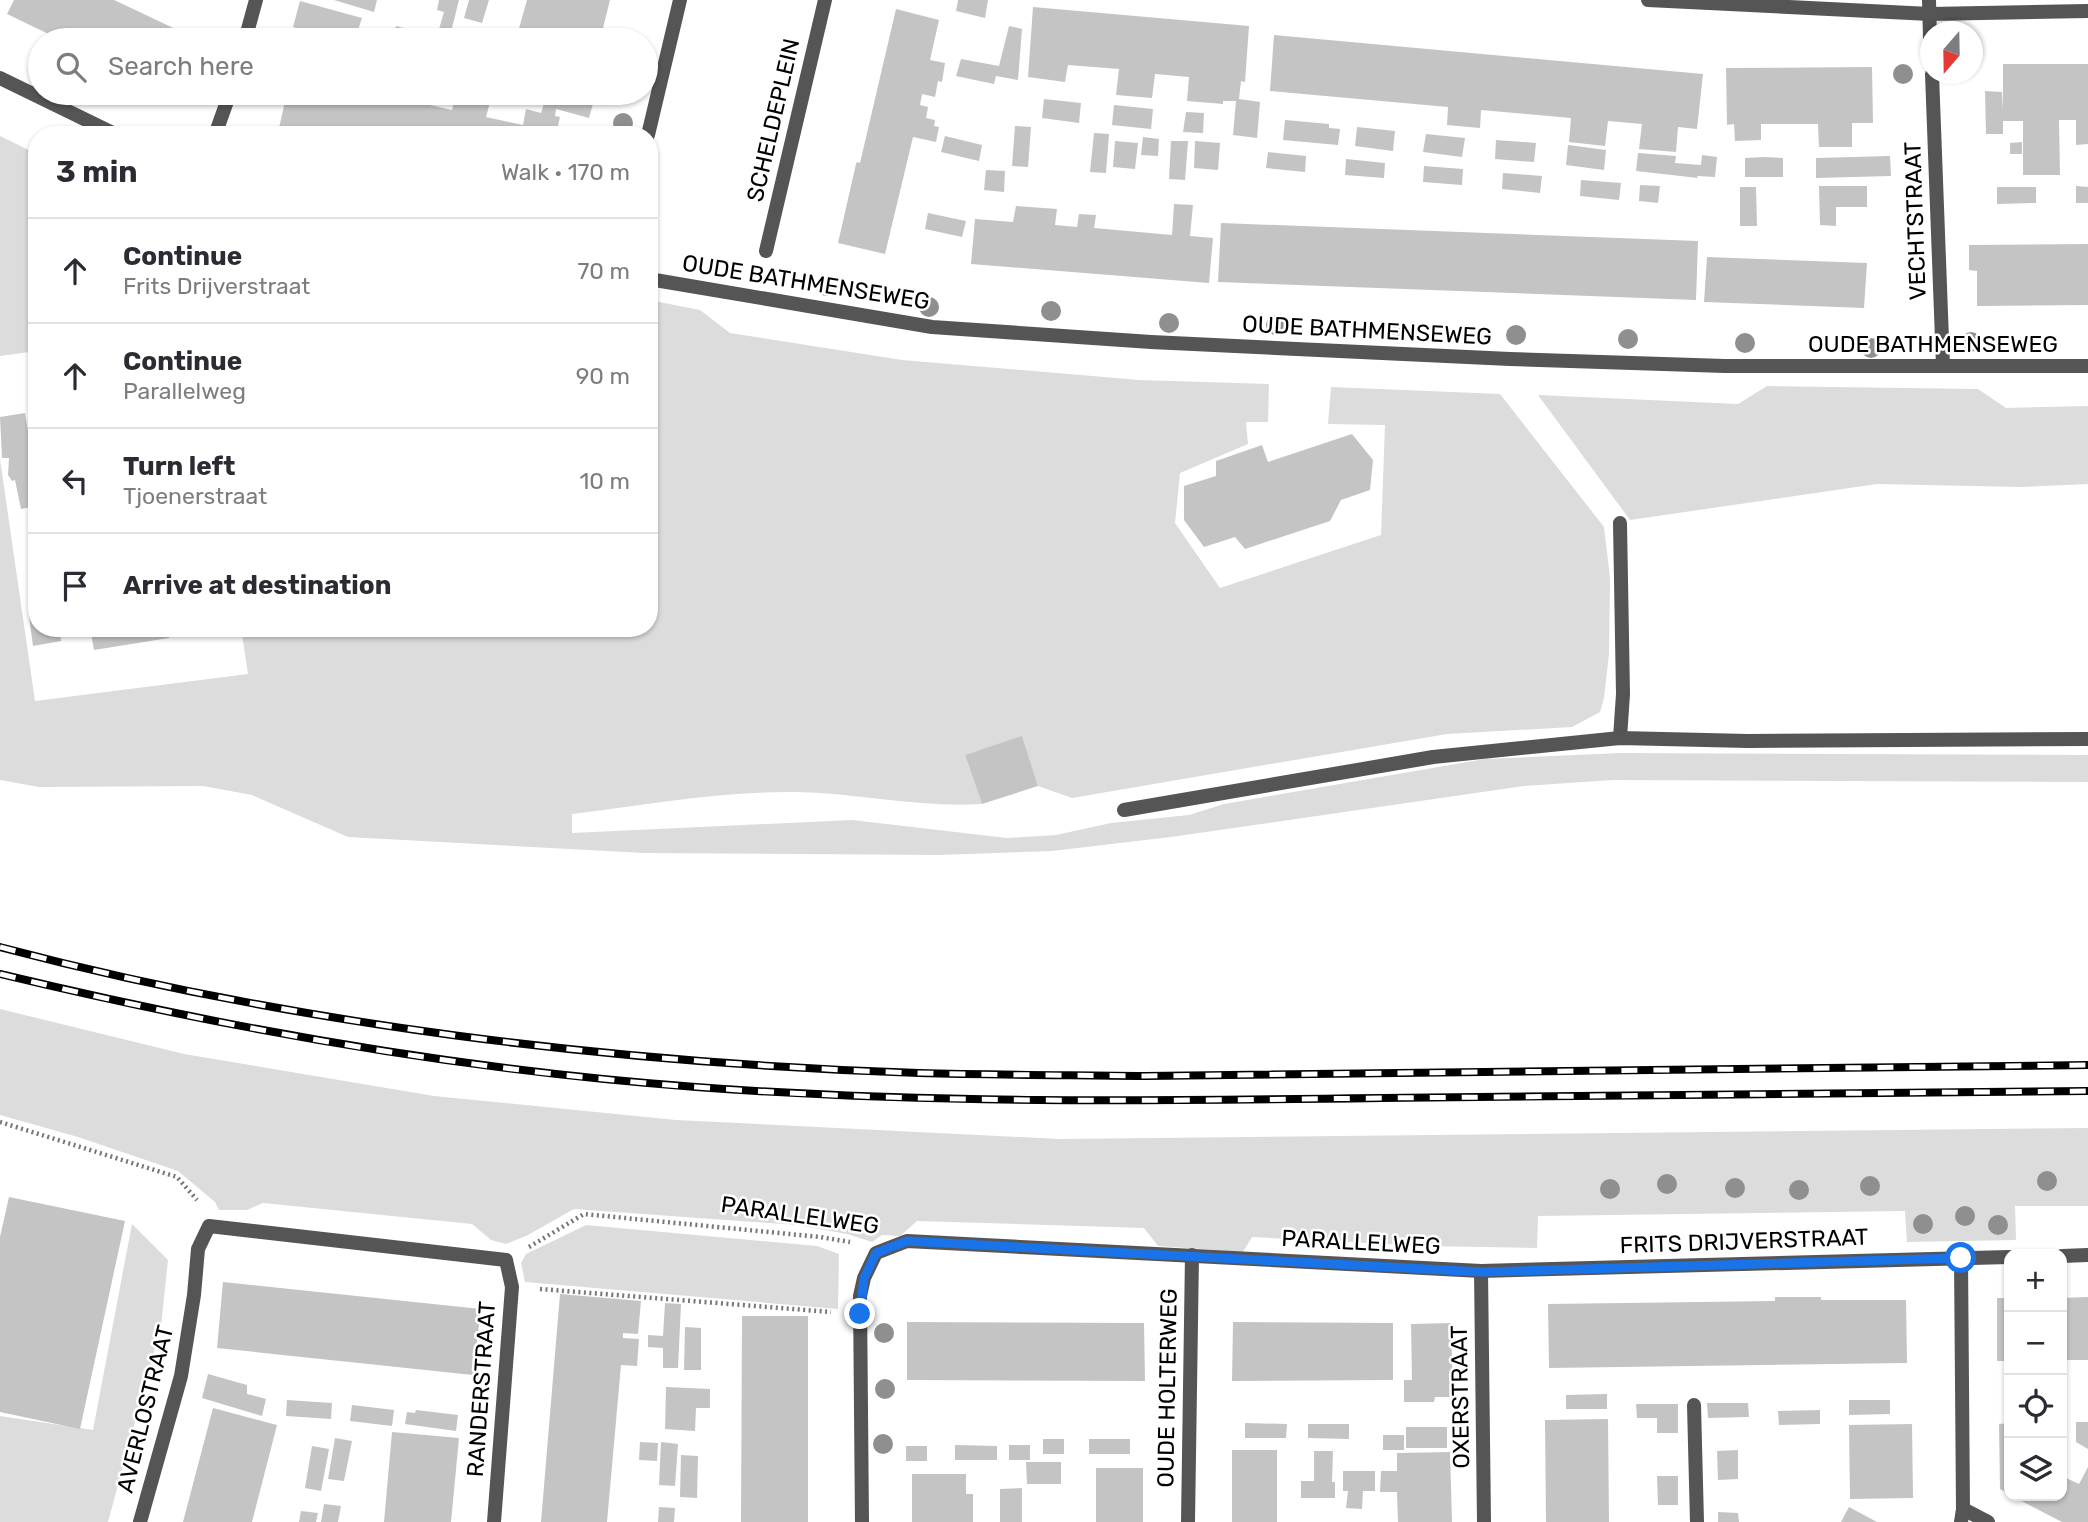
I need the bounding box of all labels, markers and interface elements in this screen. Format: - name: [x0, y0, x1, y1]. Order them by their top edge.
- north arrow: [1920, 21, 1983, 84]
- search box: [28, 28, 658, 105]
- street label: SCHELDEPLEIN: [741, 36, 805, 204]
- icon: search: [52, 48, 90, 86]
- text: Search here: [108, 51, 254, 82]
- street label: VECHTSTRAAT: [1898, 141, 1932, 301]
- text: 3 min: [56, 154, 138, 190]
- text: Walk · 170 m: [501, 158, 630, 186]
- text: Continue: [123, 241, 242, 272]
- street label: OUDE BATHMENSEWEG: [680, 249, 932, 315]
- icon: ahead: [56, 252, 94, 290]
- text: 70 m: [578, 257, 630, 285]
- text: Frits Drijverstraat: [123, 272, 310, 300]
- street label: OUDE BATHMENSEWEG: [1241, 309, 1493, 351]
- street label: OUDE BATHMENSEWEG: [1808, 330, 2058, 358]
- text: Continue: [123, 346, 242, 377]
- icon: ahead: [56, 357, 94, 395]
- text: 90 m: [576, 362, 630, 390]
- text: Parallelweg: [123, 377, 246, 405]
- text: Turn left: [123, 451, 235, 482]
- icon: left: [56, 462, 94, 500]
- text: 10 m: [579, 467, 630, 495]
- text: Tjoenerstraat: [123, 482, 267, 510]
- icon: arrive: [56, 567, 94, 605]
- text: Arrive at destination: [123, 570, 391, 601]
- street label: PARALLELWEG: [719, 1190, 881, 1240]
- street label: FRITS DRIJVERSTRAAT: [1619, 1223, 1869, 1259]
- street label: PARALLELWEG: [1281, 1224, 1441, 1260]
- route start: [1945, 1242, 1976, 1273]
- map controls: [2004, 1249, 2067, 1501]
- button: +: [2004, 1249, 2067, 1312]
- street label: OUDE HOLTERWEG: [1151, 1288, 1183, 1488]
- route end: [844, 1298, 875, 1329]
- street label: RANDERSTRAAT: [461, 1300, 501, 1478]
- button: −: [2004, 1312, 2067, 1375]
- street label: AVERLOSTRAAT: [111, 1322, 179, 1496]
- street label: OXERSTRAAT: [1445, 1325, 1475, 1469]
- button: locate: [2004, 1375, 2067, 1438]
- button: layers: [2004, 1438, 2067, 1501]

